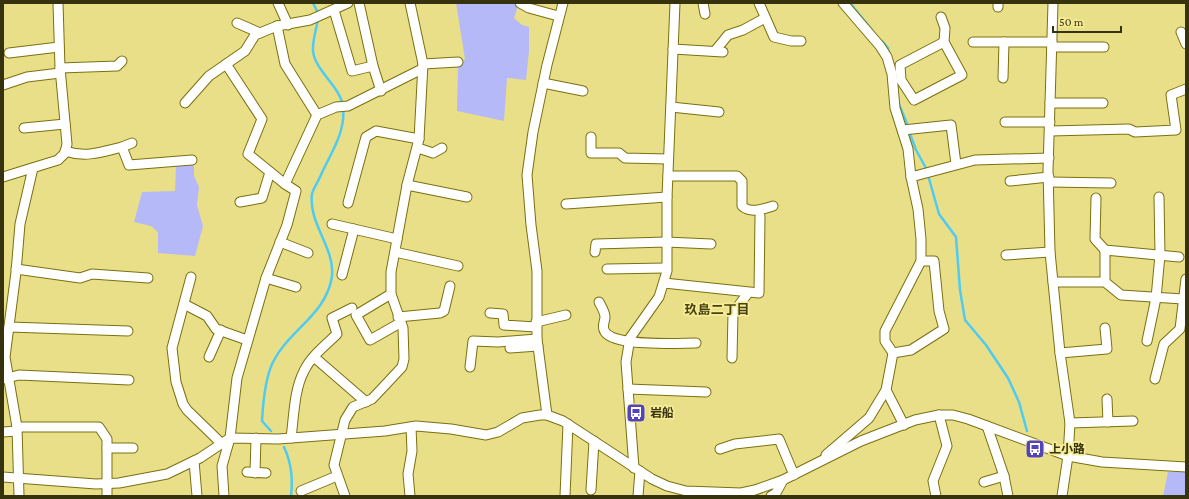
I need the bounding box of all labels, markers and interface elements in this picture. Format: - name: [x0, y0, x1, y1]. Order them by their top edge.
- scale bar: [1053, 8, 1121, 34]
- text: 50 m: [1059, 15, 1084, 29]
- district label: 玖島二丁目: [684, 302, 750, 317]
- bus stop icon: 岩船: [625, 402, 647, 424]
- place label: 岩船: [650, 406, 674, 420]
- bus stop icon: 上小路: [1024, 438, 1046, 460]
- place label: 上小路: [1049, 442, 1085, 456]

